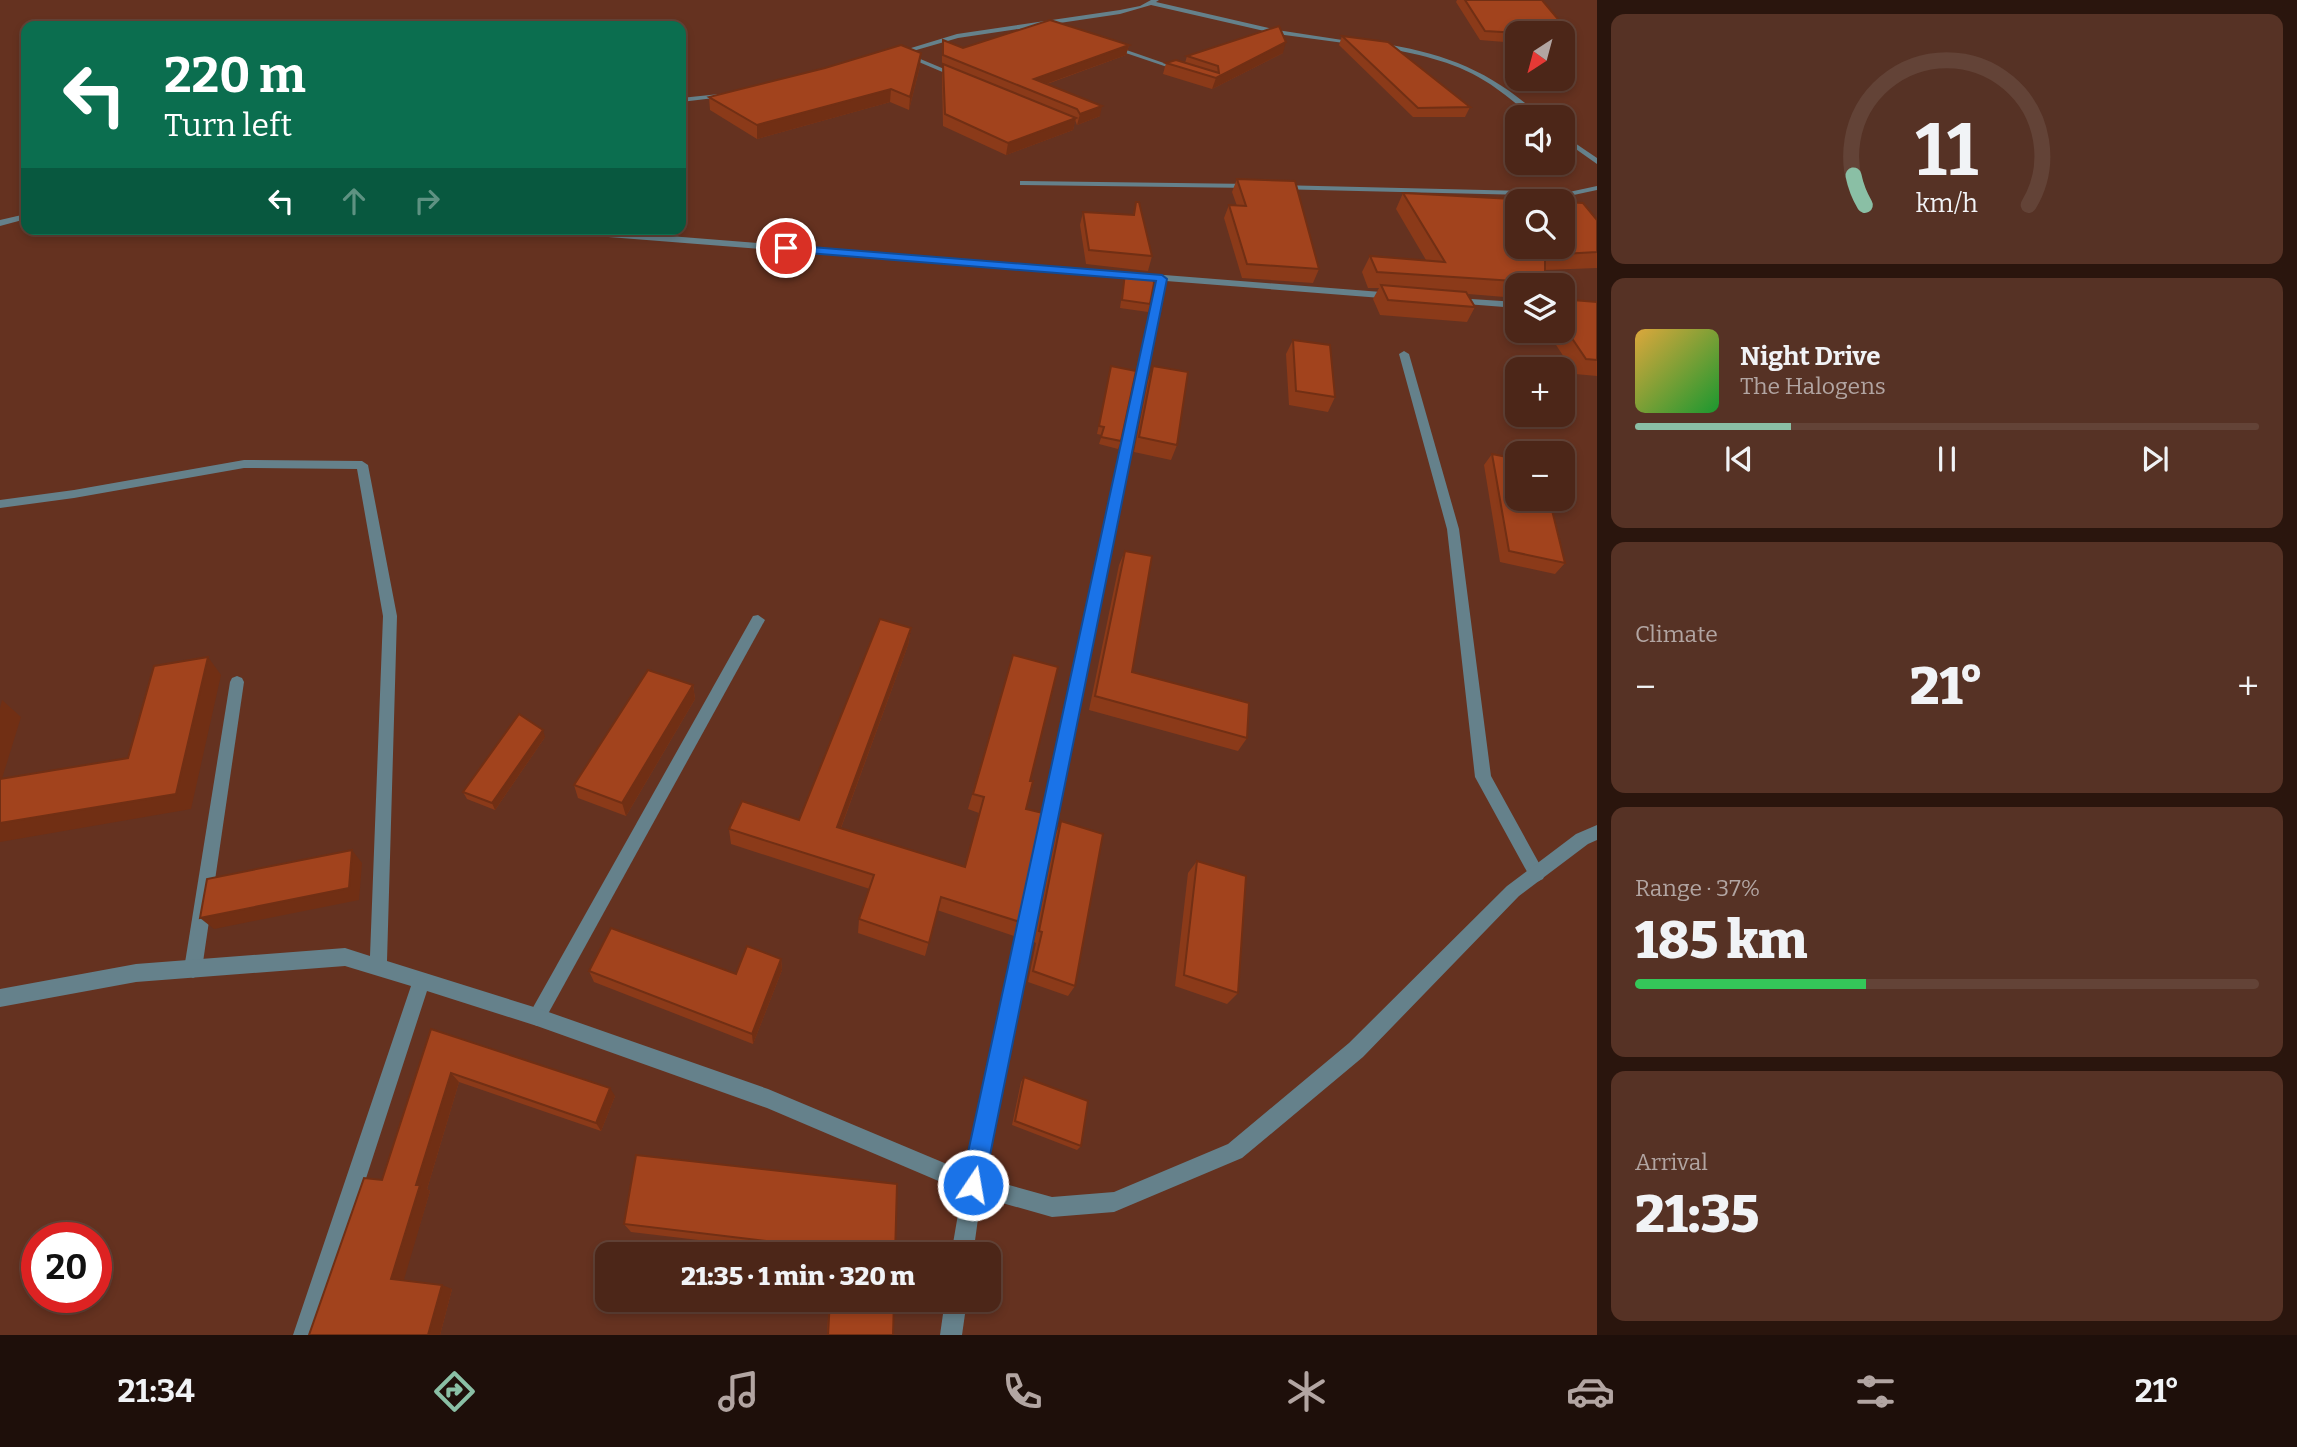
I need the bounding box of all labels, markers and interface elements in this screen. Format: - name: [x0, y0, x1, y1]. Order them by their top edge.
- north arrow: [1505, 21, 1575, 91]
- map controls: [1505, 21, 1575, 511]
- text: 220 m: [164, 46, 306, 105]
- icon: left: [49, 49, 140, 140]
- button: sound: [1505, 105, 1575, 175]
- text: Turn left: [164, 106, 292, 144]
- text: 11: [1916, 107, 1979, 194]
- icon: left: [262, 182, 300, 220]
- icon: ahead: [335, 182, 373, 220]
- icon: right: [408, 182, 446, 220]
- button: search: [1505, 189, 1575, 259]
- text: km/h: [1916, 189, 1978, 219]
- pin: [756, 218, 816, 278]
- icon: arrive: [767, 229, 805, 267]
- button: layers: [1505, 273, 1575, 343]
- text: Night Drive: [1740, 341, 1881, 372]
- button: +: [1505, 357, 1575, 427]
- text: The Halogens: [1740, 372, 1886, 400]
- icon: previous: [1720, 440, 1758, 478]
- icon: pause: [1928, 440, 1966, 478]
- icon: next: [2136, 440, 2174, 478]
- button: −: [1505, 441, 1575, 511]
- text: Climate: [1635, 620, 1718, 648]
- text: 21°: [1910, 655, 1983, 718]
- text: −: [1635, 664, 1656, 710]
- text: +: [2237, 664, 2259, 710]
- text: Range · 37%: [1635, 874, 1760, 902]
- text: 185 km: [1635, 909, 1808, 972]
- position arrow: [936, 1148, 1010, 1222]
- text: Arrival: [1635, 1148, 1708, 1176]
- text: 21:35: [1635, 1183, 1759, 1246]
- speed limit sign: 20: [21, 1222, 112, 1313]
- text: 21:35 · 1 min · 320 m: [681, 1261, 915, 1292]
- icon: directions: [430, 1367, 479, 1416]
- icon: music: [714, 1367, 763, 1416]
- icon: phone: [998, 1367, 1047, 1416]
- icon: climate: [1282, 1367, 1331, 1416]
- icon: car: [1566, 1367, 1615, 1416]
- icon: filters: [1851, 1367, 1900, 1416]
- text: 21:34: [118, 1372, 195, 1410]
- text: 21°: [2135, 1372, 2179, 1410]

